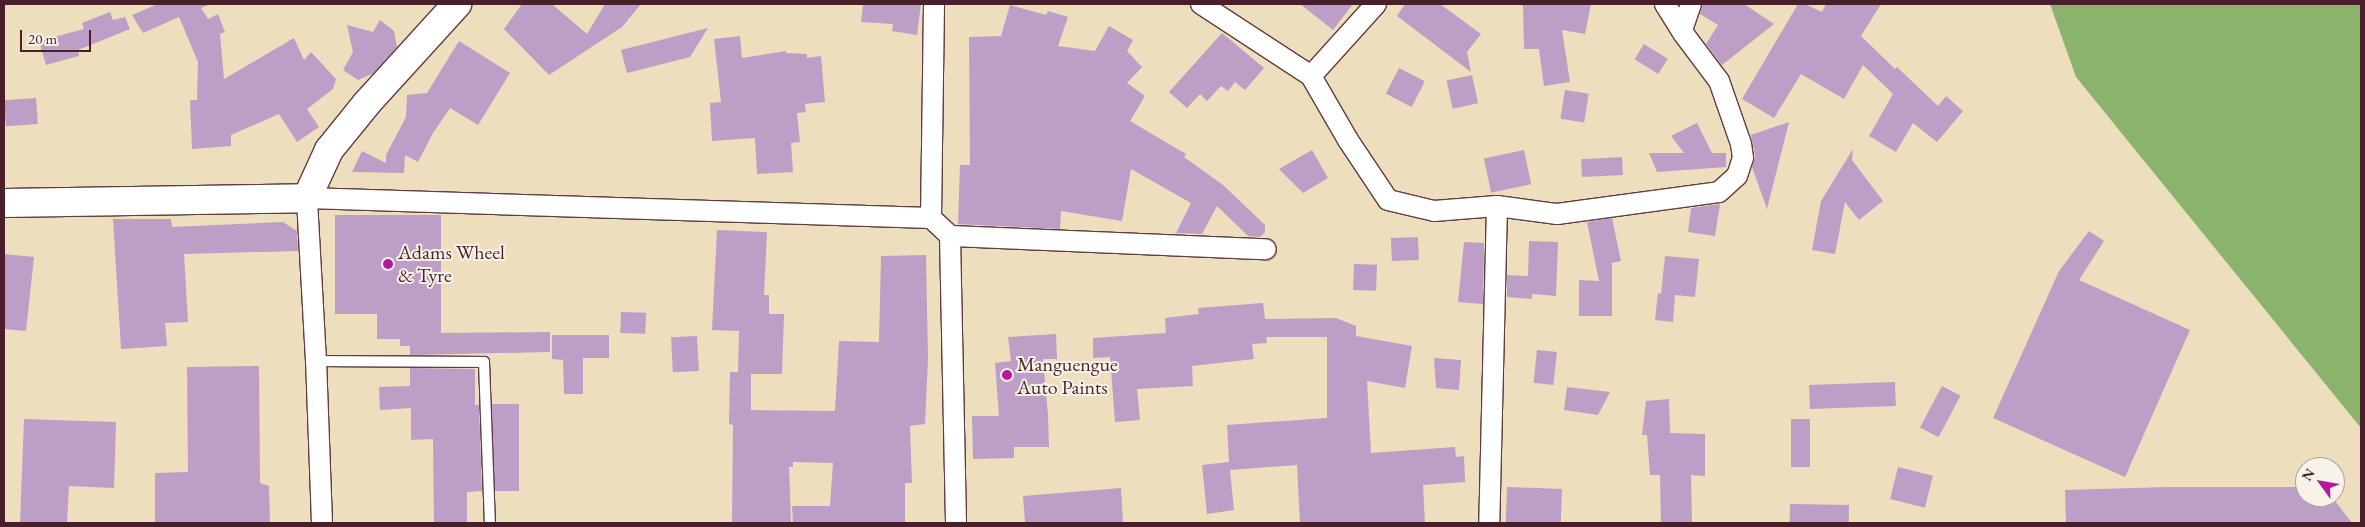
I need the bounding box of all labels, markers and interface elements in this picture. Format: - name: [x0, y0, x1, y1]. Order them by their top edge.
- scale bar: [22, 20, 94, 52]
- text: 20 m: [28, 29, 57, 48]
- place label: Adams Wheel & Tyre: [398, 240, 505, 287]
- marker: Adams Wheel & Tyre: [382, 258, 394, 270]
- place label: Manguengue Auto Paints: [1017, 352, 1118, 399]
- marker: Manguengue Auto Paints: [1001, 369, 1013, 381]
- north arrow: [2295, 457, 2345, 507]
- text: N: [2297, 465, 2319, 484]

